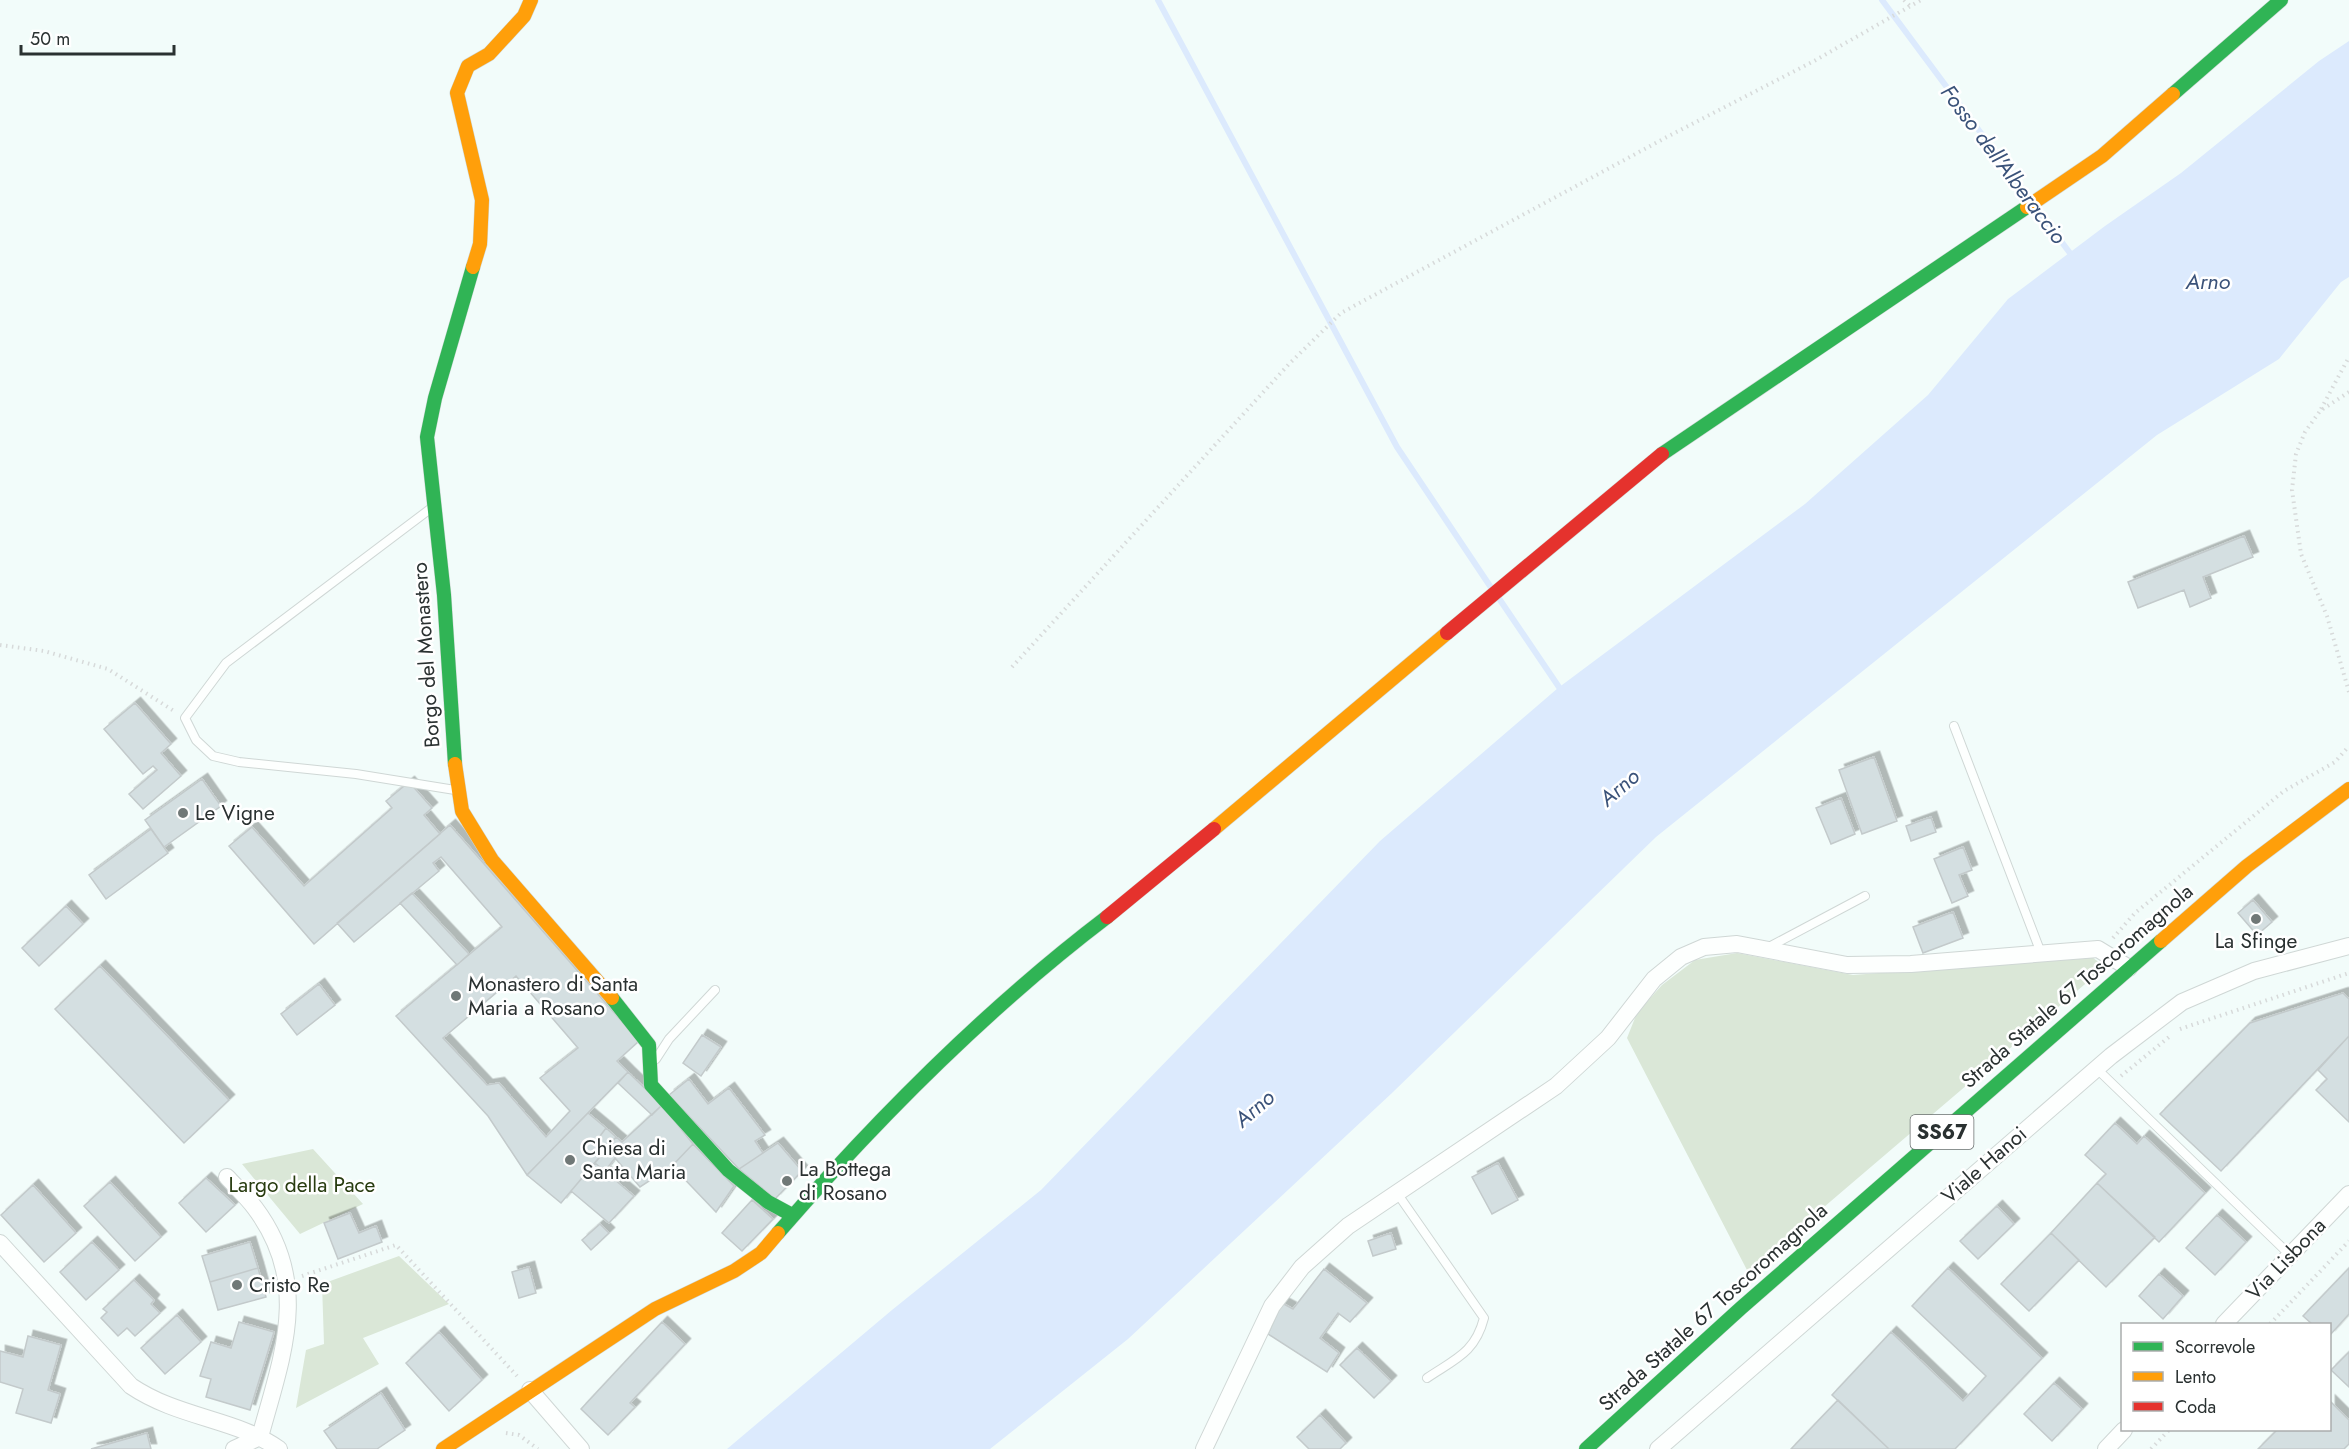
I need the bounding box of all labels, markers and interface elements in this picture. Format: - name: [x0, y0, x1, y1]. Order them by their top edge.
- scale bar: [21, 18, 174, 56]
- text: 50 m: [30, 26, 70, 52]
- water label: Fosso dell'Alberaccio: [1933, 78, 2075, 251]
- water label: Arno: [2185, 265, 2230, 297]
- street label: Borgo del Monastero: [405, 561, 447, 749]
- water label: Arno: [1591, 760, 1646, 814]
- place label: Le Vigne: [195, 798, 275, 828]
- marker: Le Vigne: [176, 806, 190, 820]
- street label: Strada Statale 67 Toscoromagnola: [1954, 877, 2200, 1095]
- marker: La Sfinge: [2249, 912, 2263, 926]
- place label: La Sfinge: [2215, 926, 2297, 956]
- place label: Monastero di Santa Maria a Rosano: [468, 969, 638, 1023]
- marker: Monastero di Santa Maria a Rosano: [449, 989, 463, 1003]
- water label: Arno: [1226, 1081, 1281, 1135]
- road number: SS67: [1910, 1115, 1974, 1149]
- street label: Viale Hanoi: [1935, 1119, 2033, 1211]
- place label: Chiesa di Santa Maria: [582, 1133, 686, 1187]
- marker: Chiesa di Santa Maria: [563, 1153, 577, 1167]
- place label: La Bottega di Rosano: [799, 1154, 891, 1208]
- park label: Largo della Pace: [229, 1170, 376, 1200]
- marker: La Bottega di Rosano: [780, 1174, 794, 1188]
- street label: Strada Statale 67 Toscoromagnola: [1592, 1196, 1834, 1418]
- street label: Via Lisbona: [2239, 1211, 2333, 1307]
- place label: Cristo Re: [249, 1270, 330, 1300]
- marker: Cristo Re: [230, 1278, 244, 1292]
- legend: [2121, 1323, 2331, 1431]
- text: Scorrevole: [2175, 1334, 2255, 1360]
- text: Lento: [2175, 1364, 2216, 1390]
- text: Coda: [2175, 1394, 2216, 1420]

